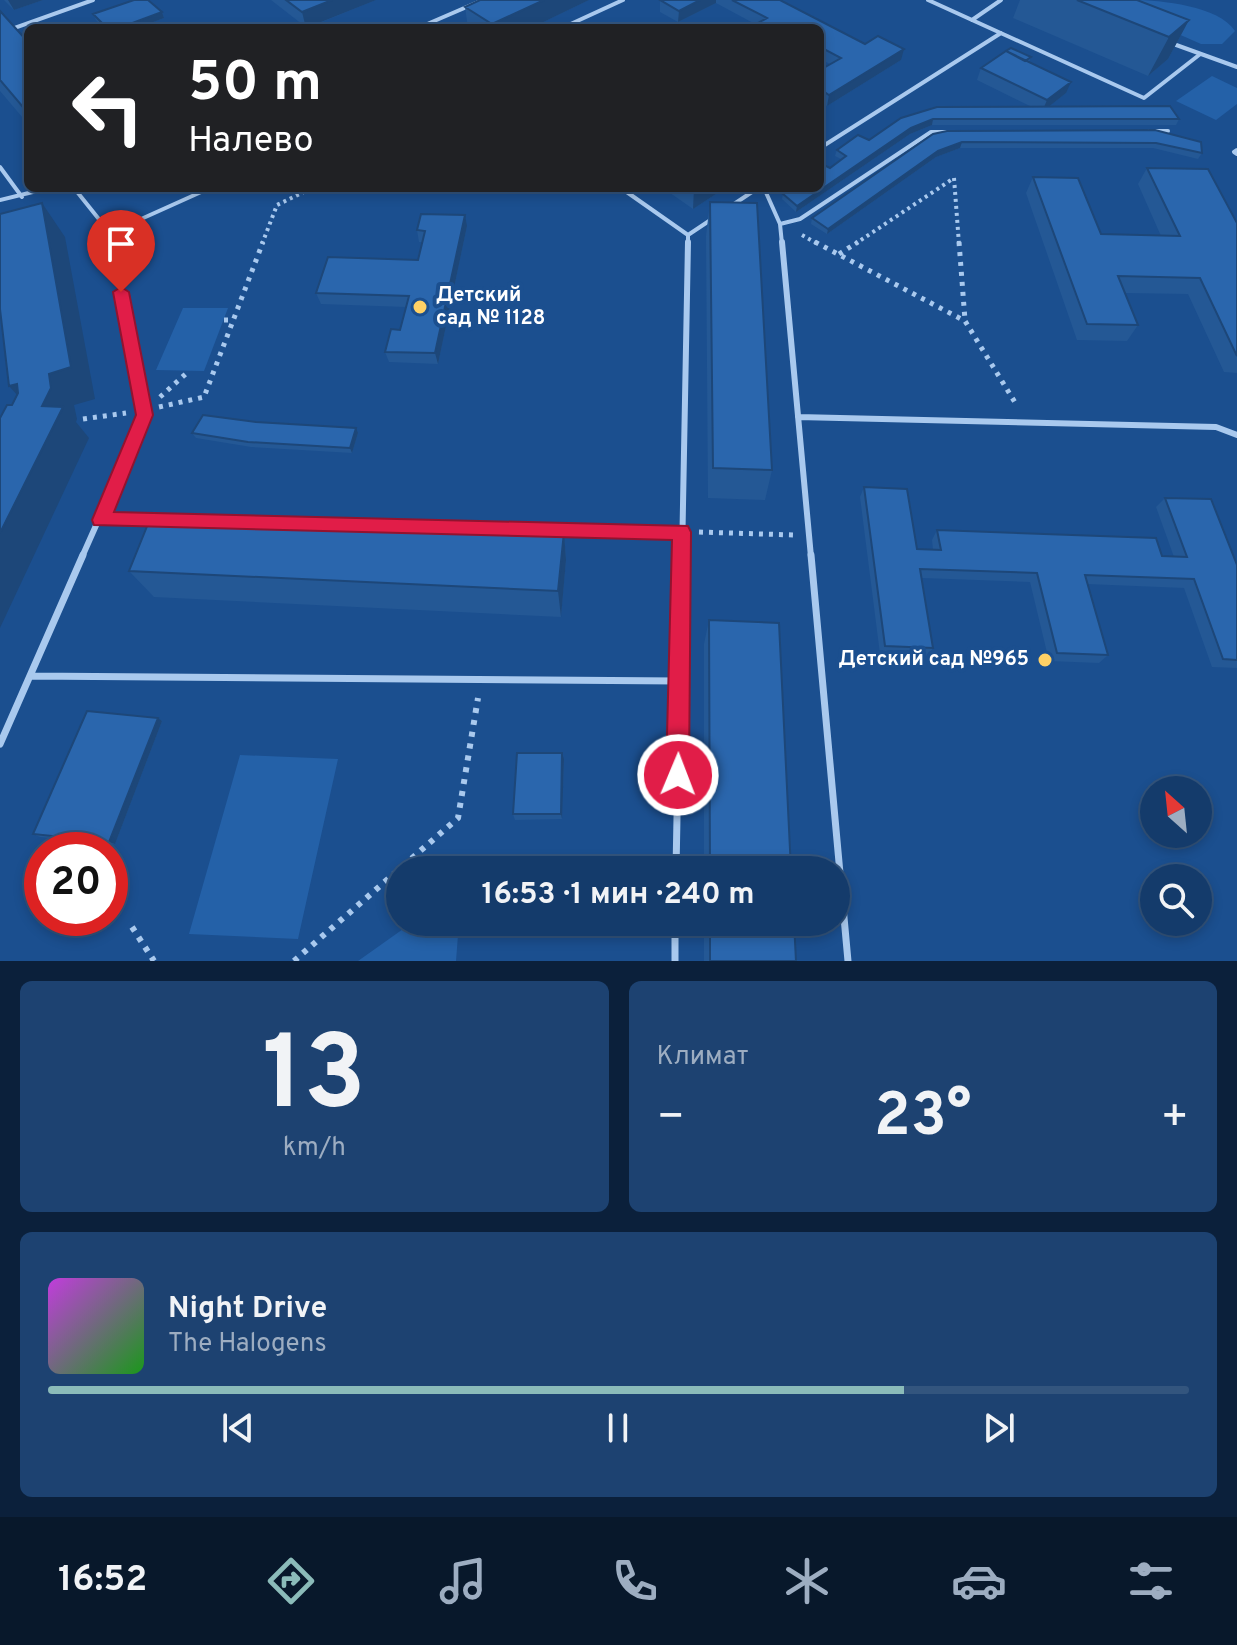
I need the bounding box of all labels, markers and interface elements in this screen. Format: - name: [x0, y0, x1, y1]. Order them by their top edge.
- text: 50 m: [188, 50, 322, 120]
- icon: left: [56, 56, 160, 160]
- text: Налево: [188, 119, 314, 165]
- pin: [87, 210, 155, 292]
- icon: arrive: [99, 222, 143, 266]
- place label: Детский сад № 1128: [436, 283, 545, 332]
- marker: Детский сад № 1128: [411, 298, 429, 316]
- place label: Детский сад №965: [839, 647, 1029, 673]
- marker: Детский сад №965: [1036, 651, 1054, 669]
- position arrow: [636, 733, 720, 817]
- north arrow: [1140, 776, 1212, 848]
- map controls: [1140, 776, 1212, 936]
- speed limit sign: 20: [24, 832, 128, 936]
- button: search: [1140, 864, 1212, 936]
- text: 16:53 · 1 мин · 240 m: [481, 877, 755, 914]
- text: 13: [262, 1014, 366, 1146]
- text: Климат: [657, 1041, 748, 1074]
- text: 23°: [874, 1081, 972, 1157]
- text: −: [657, 1091, 685, 1147]
- text: +: [1161, 1091, 1189, 1147]
- text: km/h: [283, 1132, 346, 1165]
- text: Night Drive: [168, 1291, 327, 1328]
- text: The Halogens: [168, 1328, 327, 1361]
- icon: previous: [216, 1406, 260, 1450]
- icon: pause: [596, 1406, 640, 1450]
- icon: next: [977, 1406, 1021, 1450]
- icon: directions: [263, 1553, 319, 1609]
- icon: music: [435, 1553, 491, 1609]
- icon: phone: [607, 1553, 663, 1609]
- icon: climate: [779, 1553, 835, 1609]
- icon: car: [951, 1553, 1007, 1609]
- icon: filters: [1123, 1553, 1179, 1609]
- text: 16:52: [58, 1558, 147, 1604]

